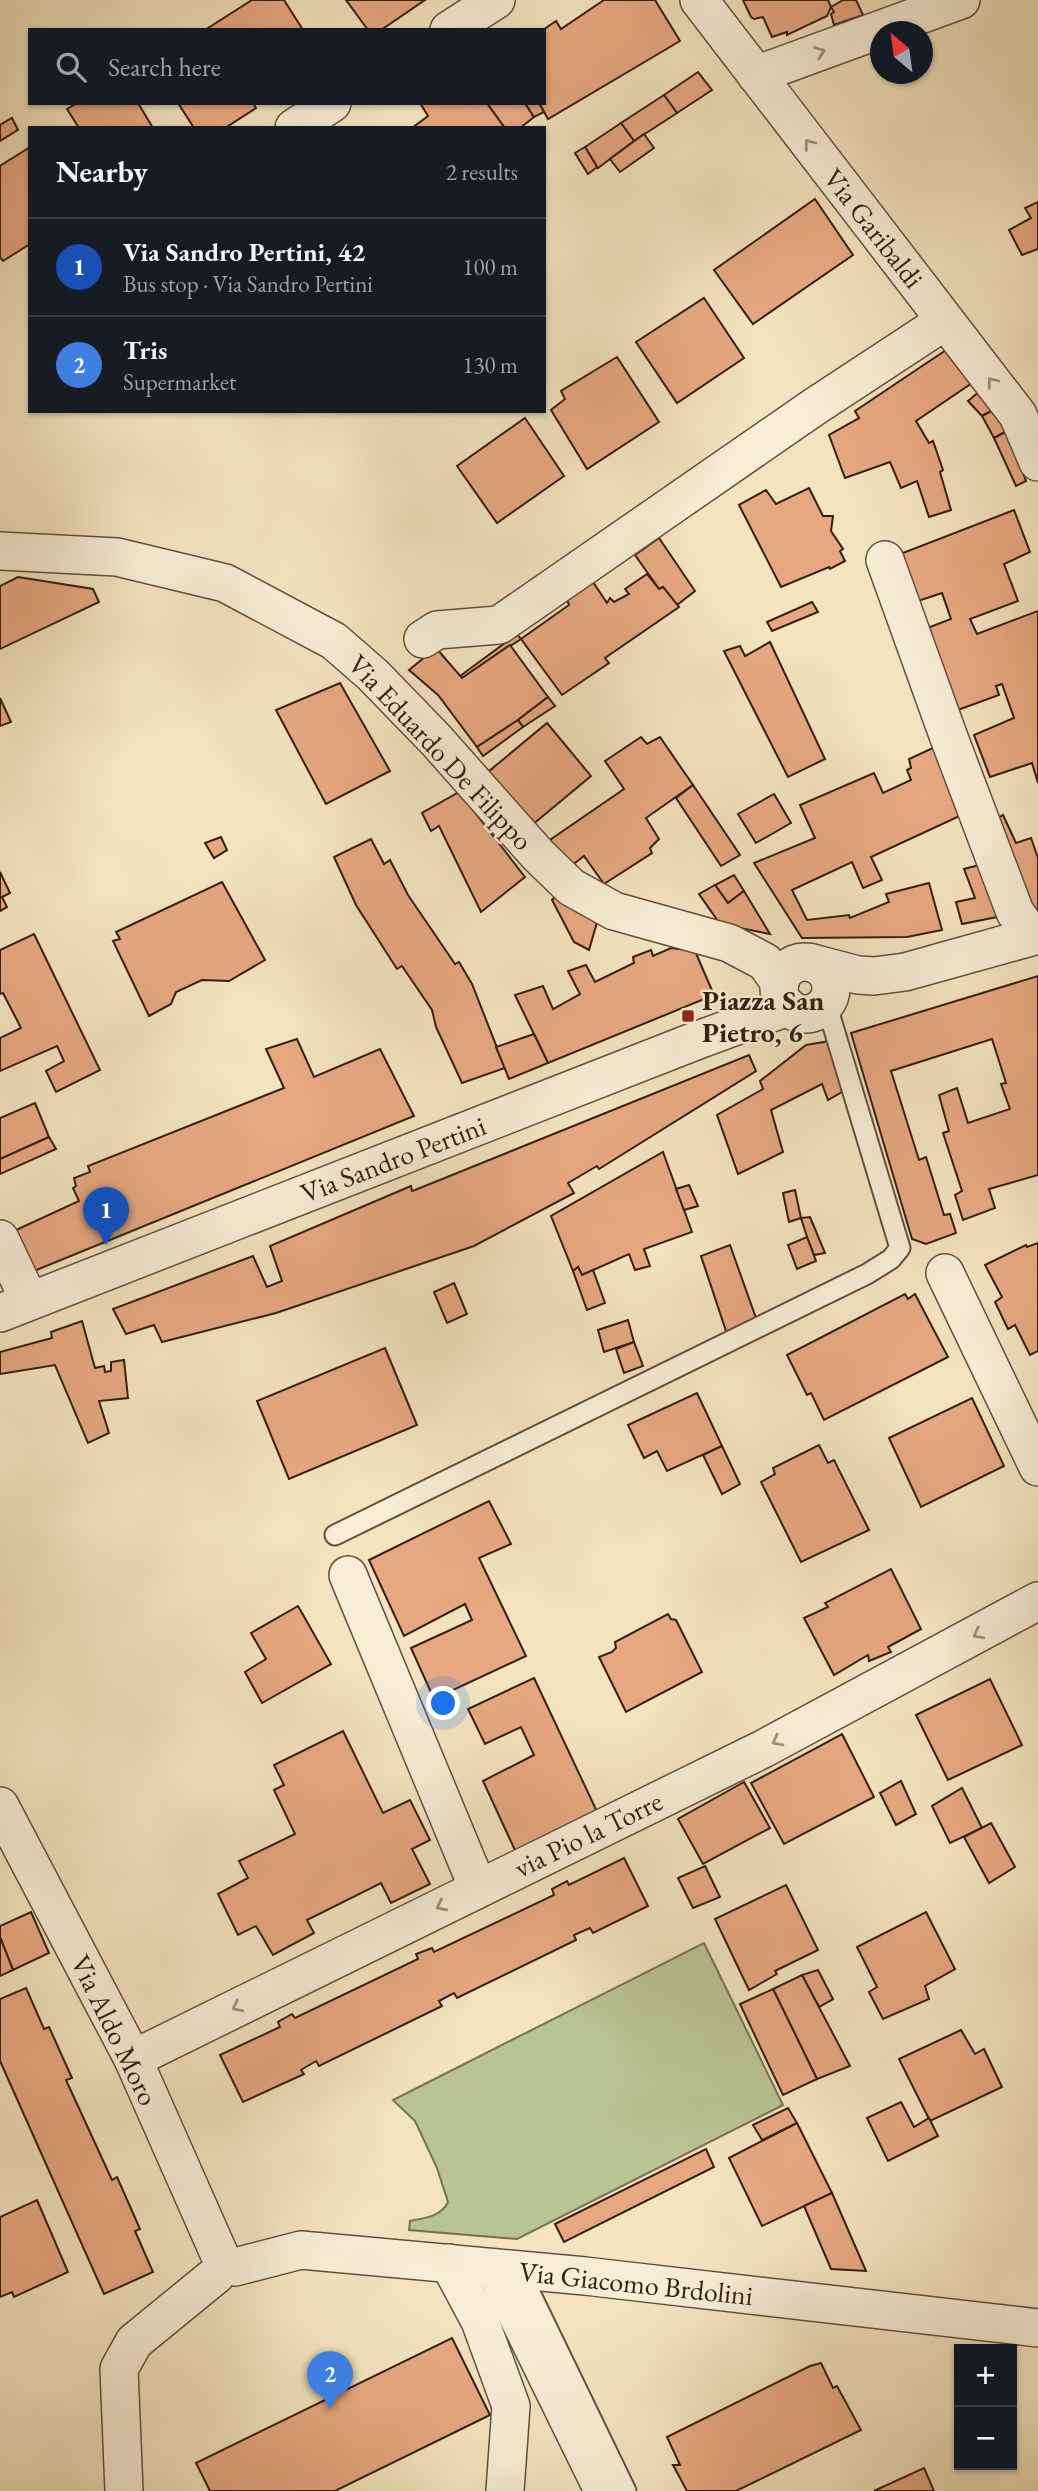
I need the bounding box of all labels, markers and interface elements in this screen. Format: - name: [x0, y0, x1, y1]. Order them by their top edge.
- north arrow: [870, 21, 933, 84]
- search box: [28, 28, 546, 105]
- one-way arrow: [813, 46, 825, 60]
- icon: search: [52, 48, 90, 86]
- text: Search here: [108, 50, 221, 84]
- one-way arrow: [804, 139, 817, 151]
- text: Nearby: [56, 152, 148, 191]
- text: 2 results: [446, 157, 518, 187]
- street label: Via Garibaldi: [816, 161, 932, 295]
- text: Via Sandro Pertini, 42: [123, 235, 365, 269]
- text: 1: [73, 252, 85, 282]
- text: 100 m: [462, 252, 518, 282]
- text: Bus stop · Via Sandro Pertini: [123, 269, 373, 299]
- text: Tris: [123, 333, 167, 367]
- text: 2: [73, 350, 85, 380]
- text: 130 m: [462, 350, 518, 380]
- text: Supermarket: [123, 367, 236, 397]
- one-way arrow: [988, 377, 1001, 390]
- street label: Via Eduardo De Filippo: [341, 646, 541, 858]
- place label: Piazza San Pietro, 6: [702, 982, 824, 1050]
- marker: Piazza San Pietro, 6: [680, 1008, 696, 1024]
- street label: Via Sandro Pertini: [295, 1107, 491, 1211]
- pin: 1: [83, 1187, 129, 1245]
- one-way arrow: [973, 1625, 985, 1639]
- your location: [426, 1686, 460, 1720]
- one-way arrow: [772, 1733, 785, 1746]
- street label: via Pio la Torre: [508, 1783, 668, 1885]
- one-way arrow: [436, 1898, 448, 1912]
- street label: Via Aldo Moro: [63, 1949, 167, 2111]
- one-way arrow: [232, 1999, 244, 2013]
- street label: Via Giacomo Brdolini: [517, 2253, 755, 2313]
- map controls: [954, 2344, 1017, 2470]
- button: +: [954, 2344, 1017, 2407]
- pin: 2: [307, 2351, 353, 2409]
- button: −: [954, 2407, 1017, 2470]

